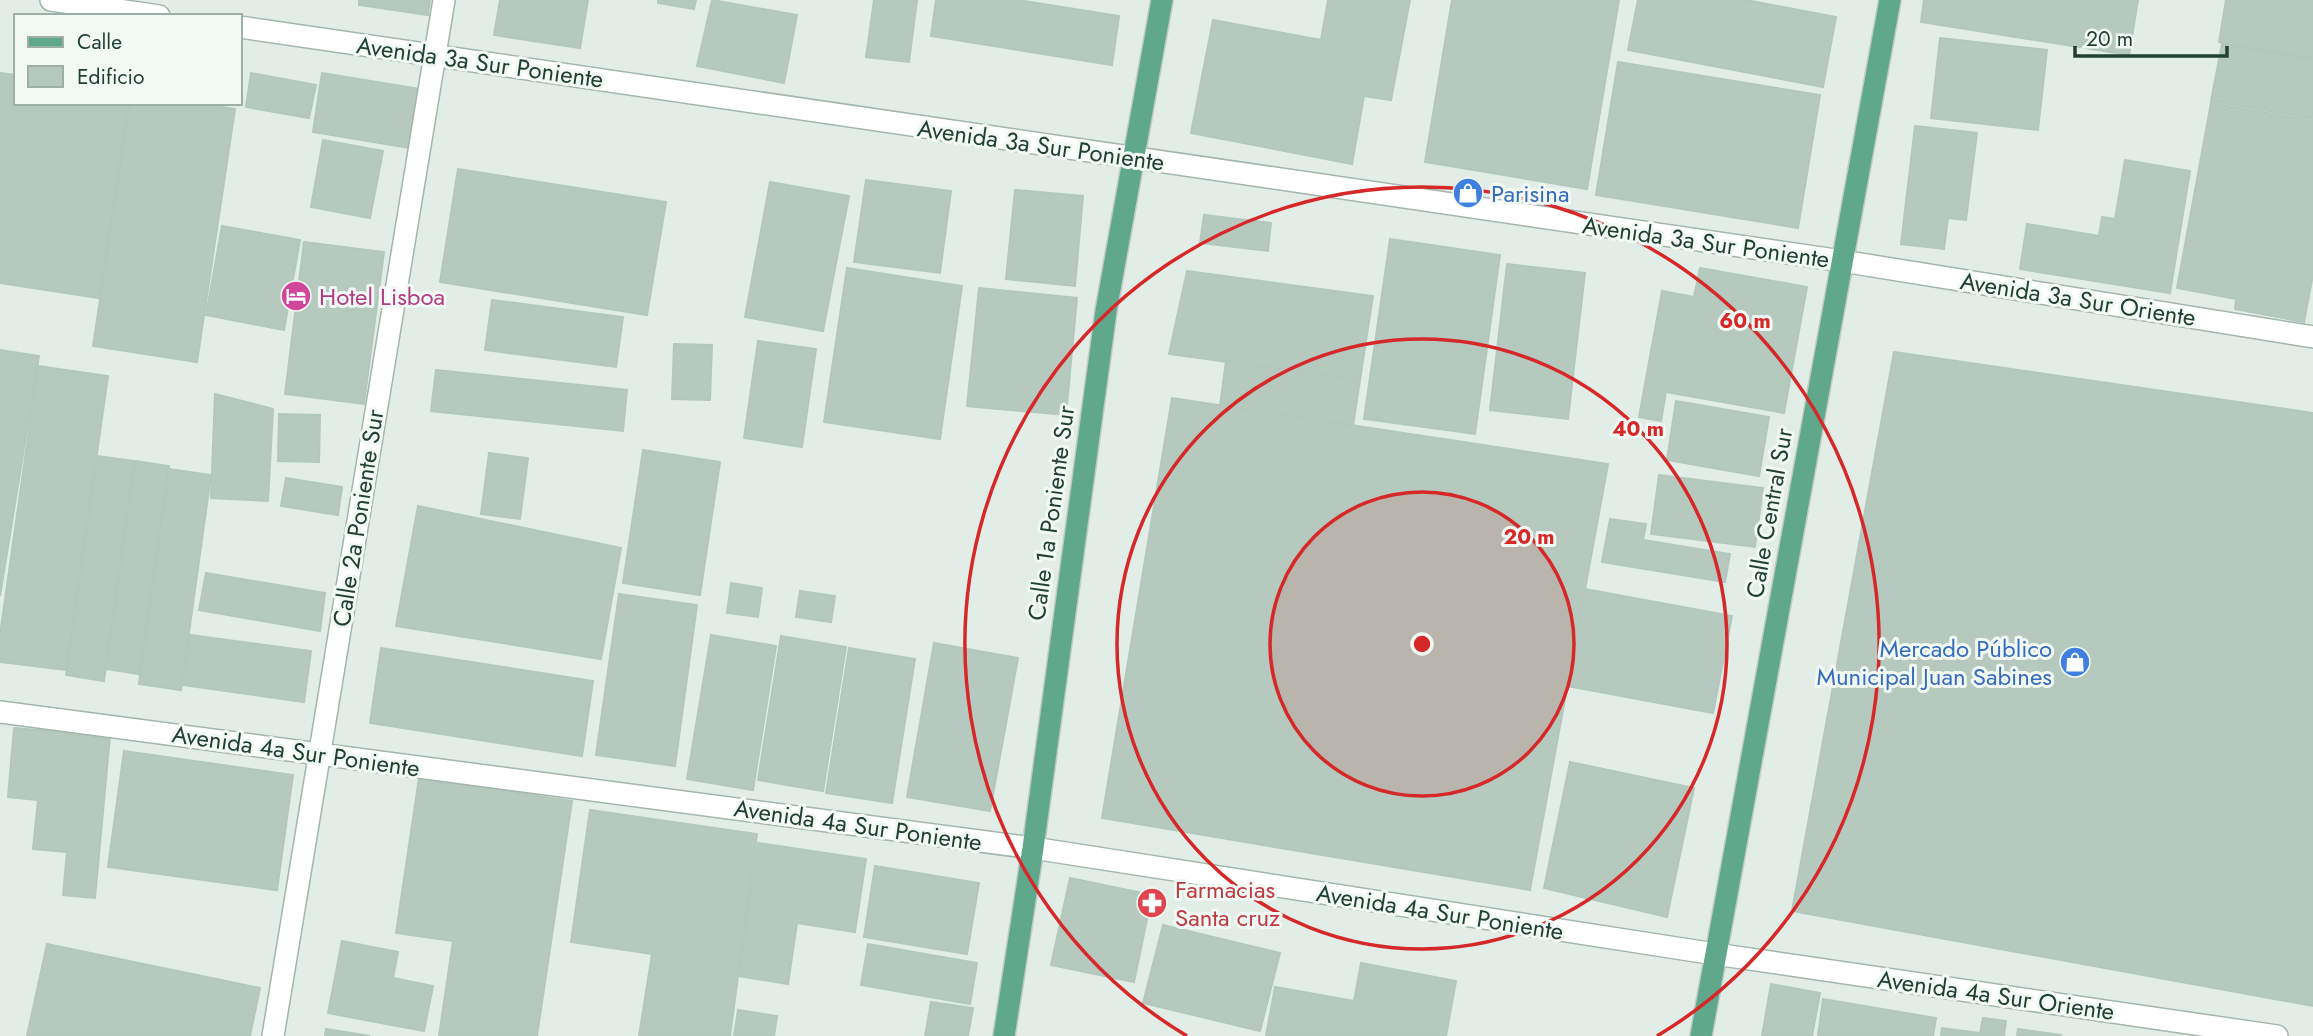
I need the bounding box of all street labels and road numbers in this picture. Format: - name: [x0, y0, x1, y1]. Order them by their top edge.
- street label: Avenida 3a Sur Poniente: [354, 27, 606, 97]
- street label: Avenida 3a Sur Poniente: [915, 110, 1167, 180]
- street label: Avenida 3a Sur Poniente: [1580, 207, 1832, 277]
- street label: Avenida 3a Sur Oriente: [1958, 263, 2198, 335]
- street label: Calle 1a Poniente Sur: [1019, 402, 1084, 623]
- street label: Calle 2a Poniente Sur: [324, 406, 393, 629]
- street label: Calle Central Sur: [1737, 424, 1801, 601]
- street label: Avenida 4a Sur Poniente: [170, 716, 422, 786]
- street label: Avenida 4a Sur Poniente: [732, 790, 984, 860]
- street label: Avenida 4a Sur Poniente: [1314, 875, 1566, 949]
- street label: Avenida 4a Sur Oriente: [1875, 961, 2117, 1029]

